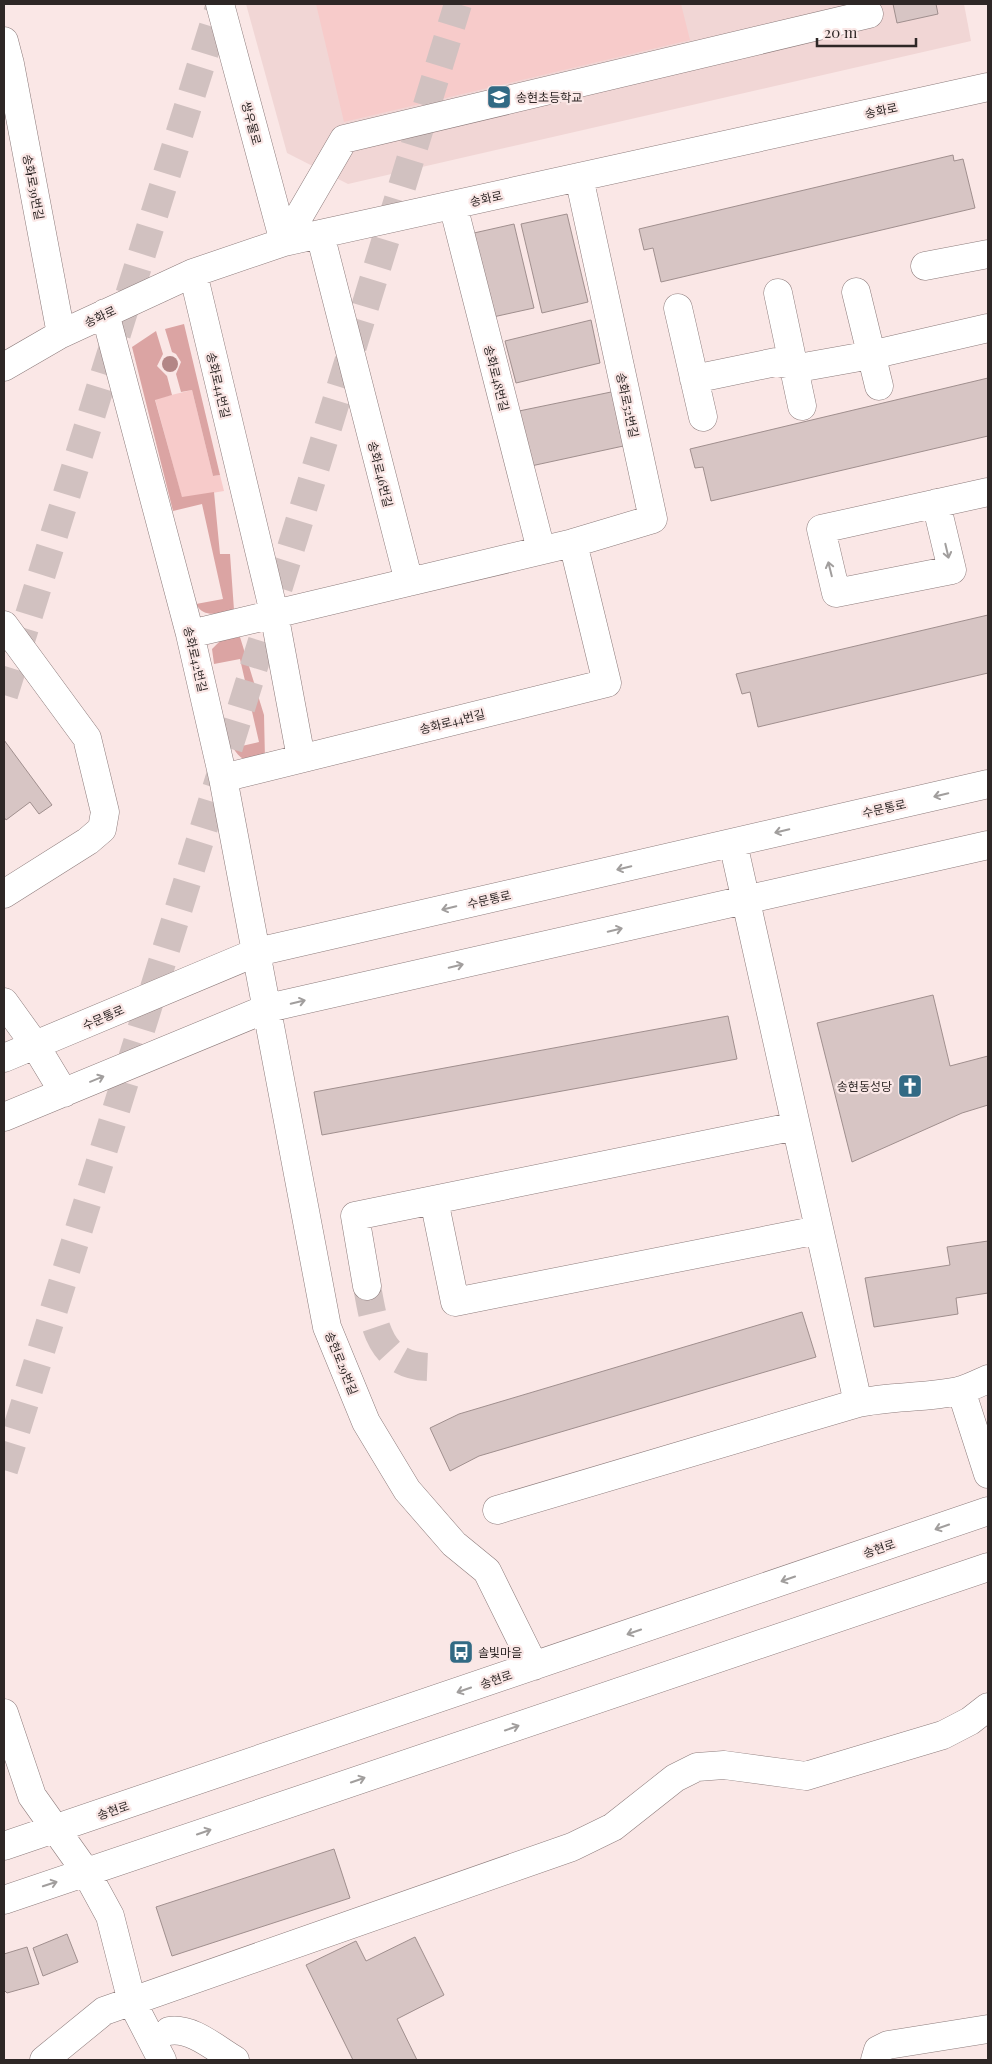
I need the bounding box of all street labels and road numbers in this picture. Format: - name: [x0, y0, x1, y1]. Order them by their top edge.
- street label: 송화로: [863, 99, 899, 121]
- street label: 쌍우물로: [239, 100, 265, 146]
- street label: 송화로39번길: [20, 153, 48, 221]
- street label: 송화로: [468, 186, 504, 210]
- street label: 송화로: [82, 302, 118, 330]
- street label: 송화로48번길: [481, 343, 513, 413]
- street label: 송화로44번길: [204, 351, 234, 419]
- street label: 송화로52번길: [613, 371, 643, 439]
- street label: 송화로46번길: [365, 439, 397, 509]
- street label: 송화로42번길: [181, 625, 211, 693]
- street label: 송화로44번길: [418, 705, 486, 737]
- street label: 수문통로: [861, 795, 907, 821]
- street label: 수문통로: [466, 886, 512, 912]
- street label: 수문통로: [80, 1001, 126, 1033]
- street label: 송현로29번길: [322, 1329, 362, 1397]
- street label: 송현로: [861, 1535, 897, 1561]
- street label: 송현로: [478, 1666, 514, 1692]
- street label: 송현로: [95, 1797, 131, 1823]

